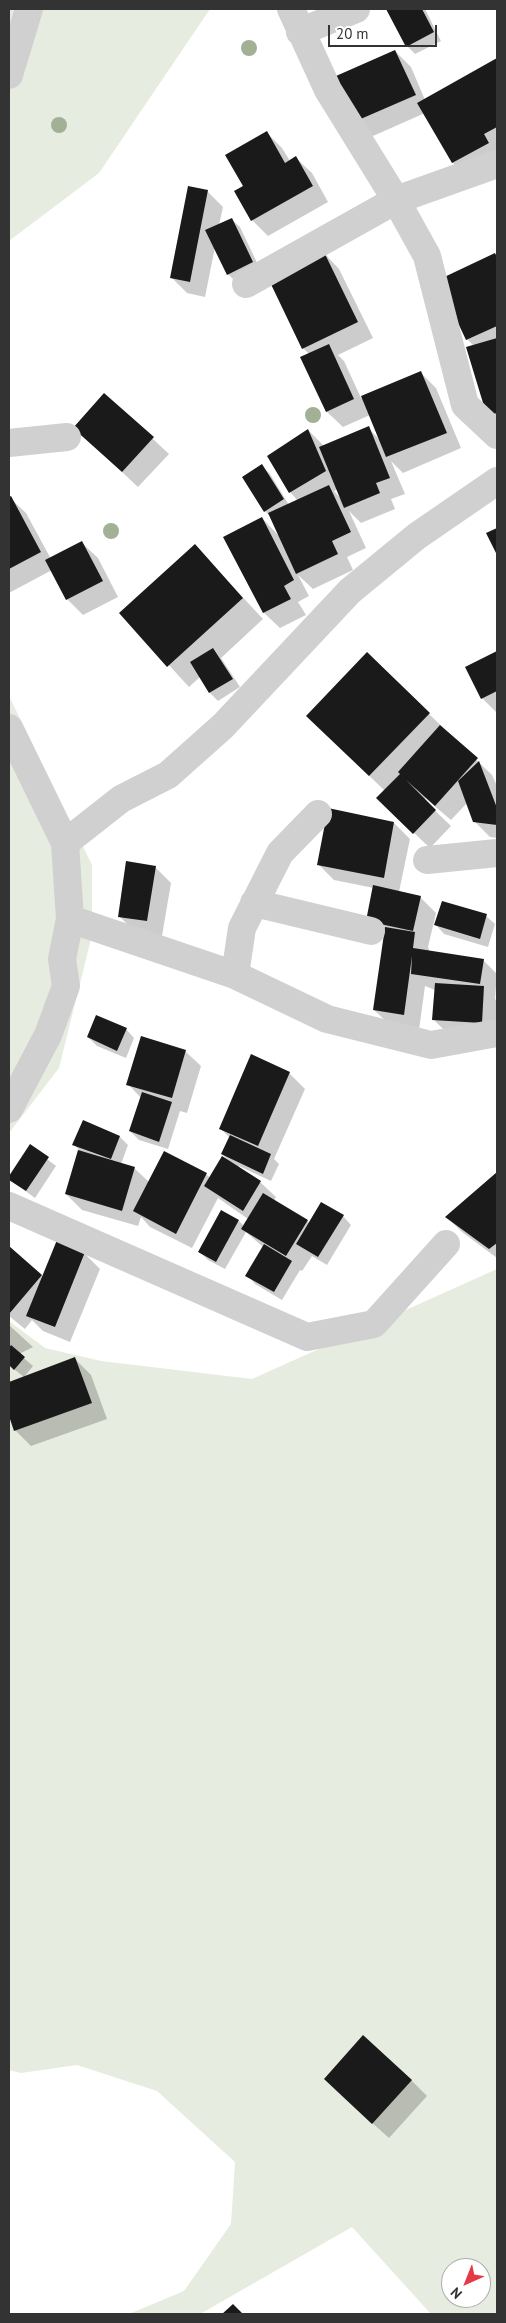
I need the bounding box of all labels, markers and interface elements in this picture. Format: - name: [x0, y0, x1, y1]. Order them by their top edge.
- scale bar: [331, 15, 440, 47]
- text: 20 m: [336, 24, 369, 43]
- north arrow: [441, 2258, 491, 2308]
- text: N: [447, 2283, 466, 2303]

